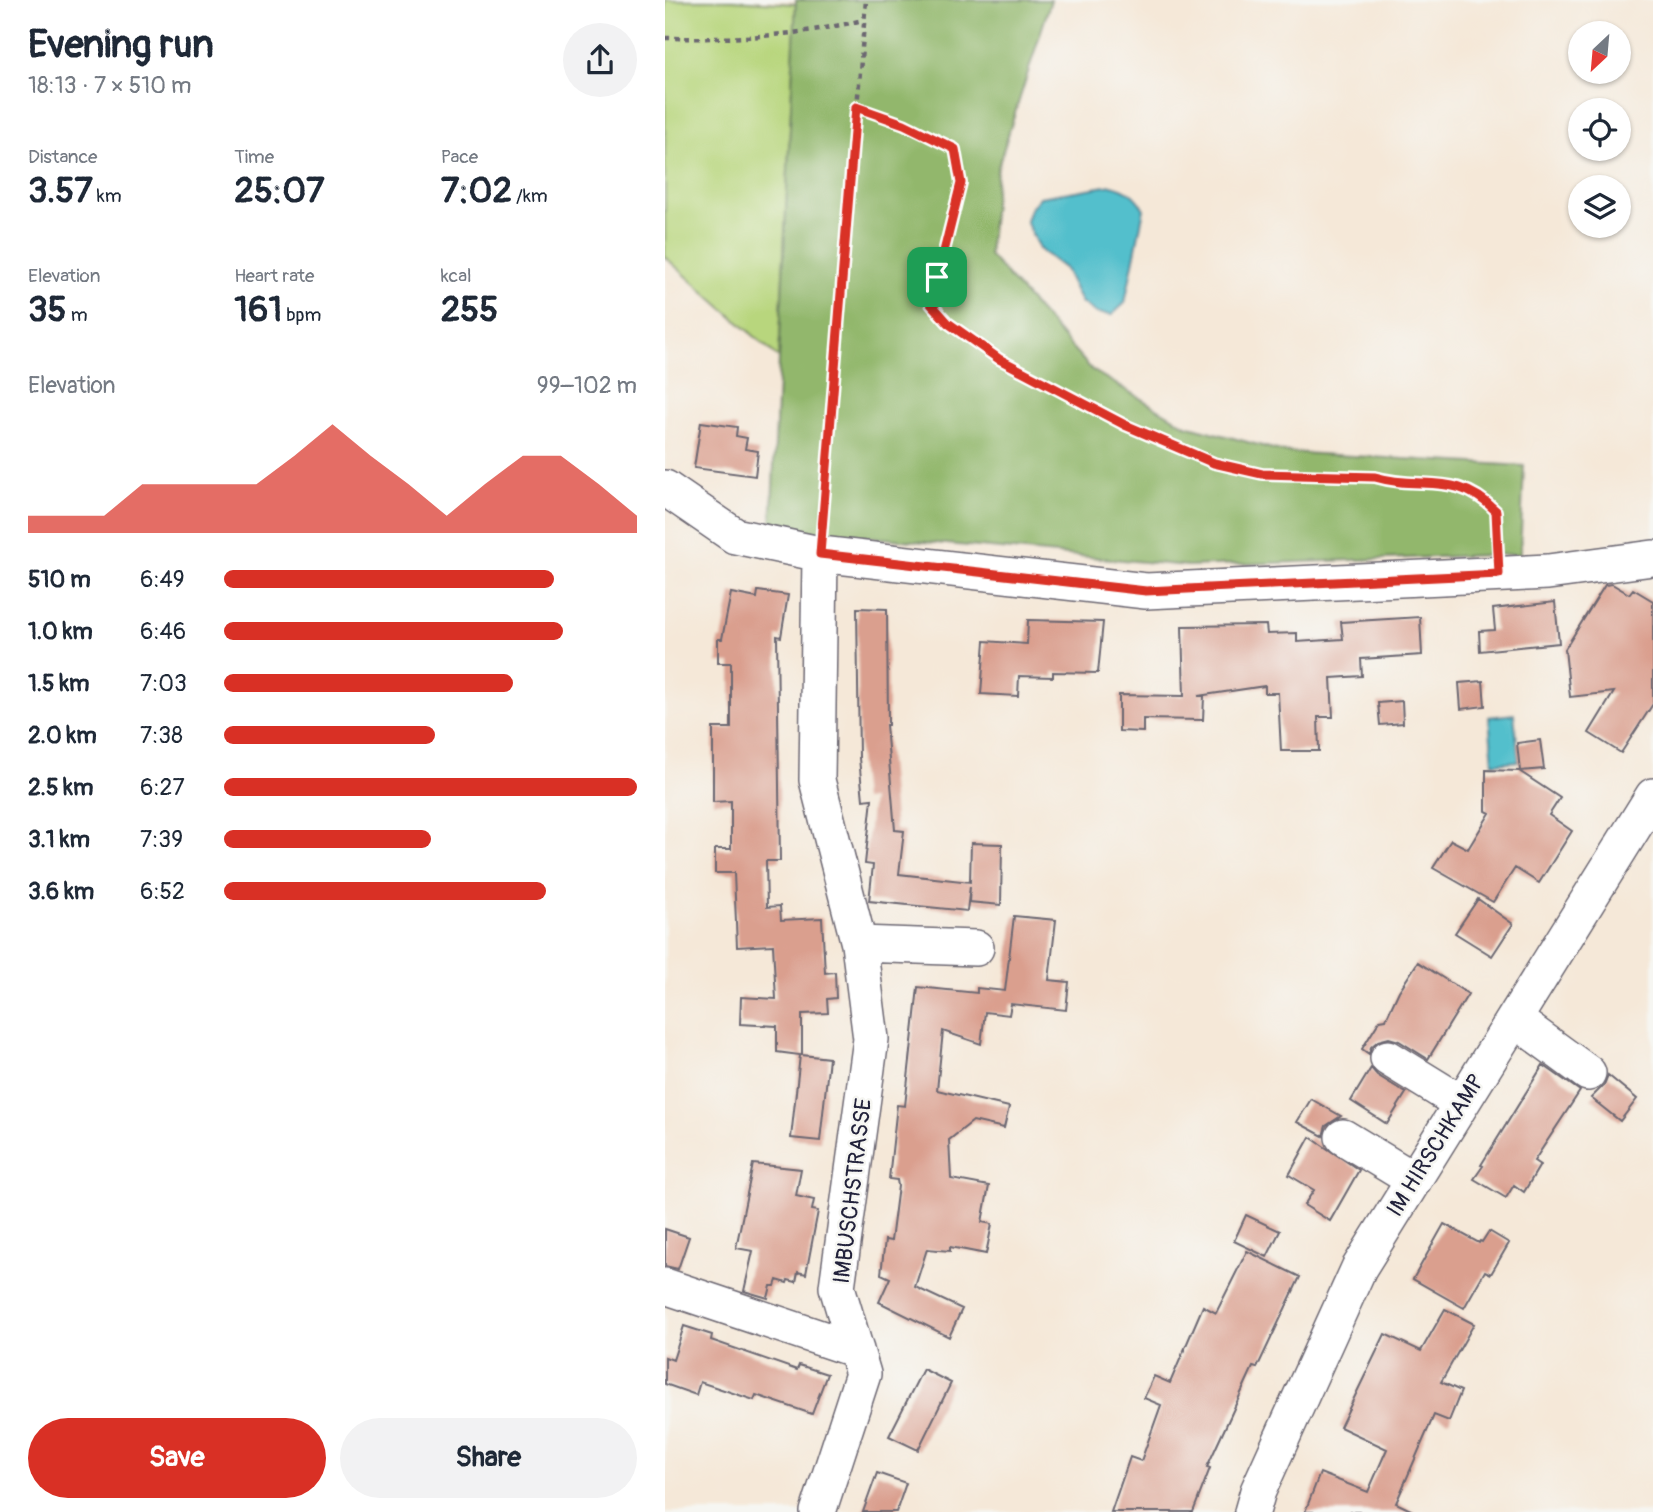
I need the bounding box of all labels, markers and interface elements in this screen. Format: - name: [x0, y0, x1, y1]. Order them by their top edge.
- text: Evening run: [28, 21, 214, 69]
- north arrow: [1568, 21, 1631, 84]
- map controls: [1568, 21, 1631, 238]
- button: share: [563, 23, 637, 97]
- text: 18:13 · 7 × 510 m: [28, 71, 191, 100]
- button: locate: [1568, 98, 1631, 161]
- text: Distance: [28, 145, 97, 169]
- text: Time: [234, 145, 274, 169]
- text: Pace: [441, 145, 478, 169]
- text: 3.57: [28, 169, 93, 213]
- text: 25:07: [234, 169, 325, 213]
- text: 7:02: [441, 169, 512, 213]
- button: layers: [1568, 175, 1631, 238]
- text: km: [93, 184, 122, 208]
- text: /km: [512, 184, 548, 208]
- pin: [907, 247, 967, 307]
- icon: arrive: [918, 258, 956, 296]
- text: Elevation: [28, 264, 100, 288]
- text: Heart rate: [234, 264, 314, 288]
- text: kcal: [441, 264, 472, 288]
- text: 35: [28, 288, 67, 332]
- text: 161: [234, 288, 282, 332]
- text: 255: [441, 288, 498, 332]
- text: m: [67, 303, 88, 327]
- text: bpm: [282, 303, 321, 327]
- text: Elevation: [28, 371, 116, 400]
- text: 99–102 m: [537, 371, 637, 400]
- text: 510 m: [28, 565, 91, 594]
- text: 6:49: [140, 565, 185, 594]
- text: 1.0 km: [28, 617, 93, 646]
- text: 6:46: [140, 617, 186, 646]
- text: 1.5 km: [28, 669, 90, 698]
- text: 7:03: [140, 669, 187, 698]
- text: 2.0 km: [28, 721, 97, 750]
- text: 7:38: [140, 721, 183, 750]
- text: 2.5 km: [28, 773, 93, 802]
- text: 6:27: [140, 773, 185, 802]
- text: 3.1 km: [28, 825, 90, 854]
- text: 7:39: [140, 825, 183, 854]
- text: 3.6 km: [28, 877, 94, 906]
- text: 6:52: [140, 877, 185, 906]
- street label: IM HIRSCHKAMP: [1380, 1069, 1491, 1222]
- street label: IMBUSCHSTRASSE: [827, 1097, 878, 1285]
- button: Save: [28, 1418, 326, 1498]
- button: Share: [340, 1418, 637, 1498]

